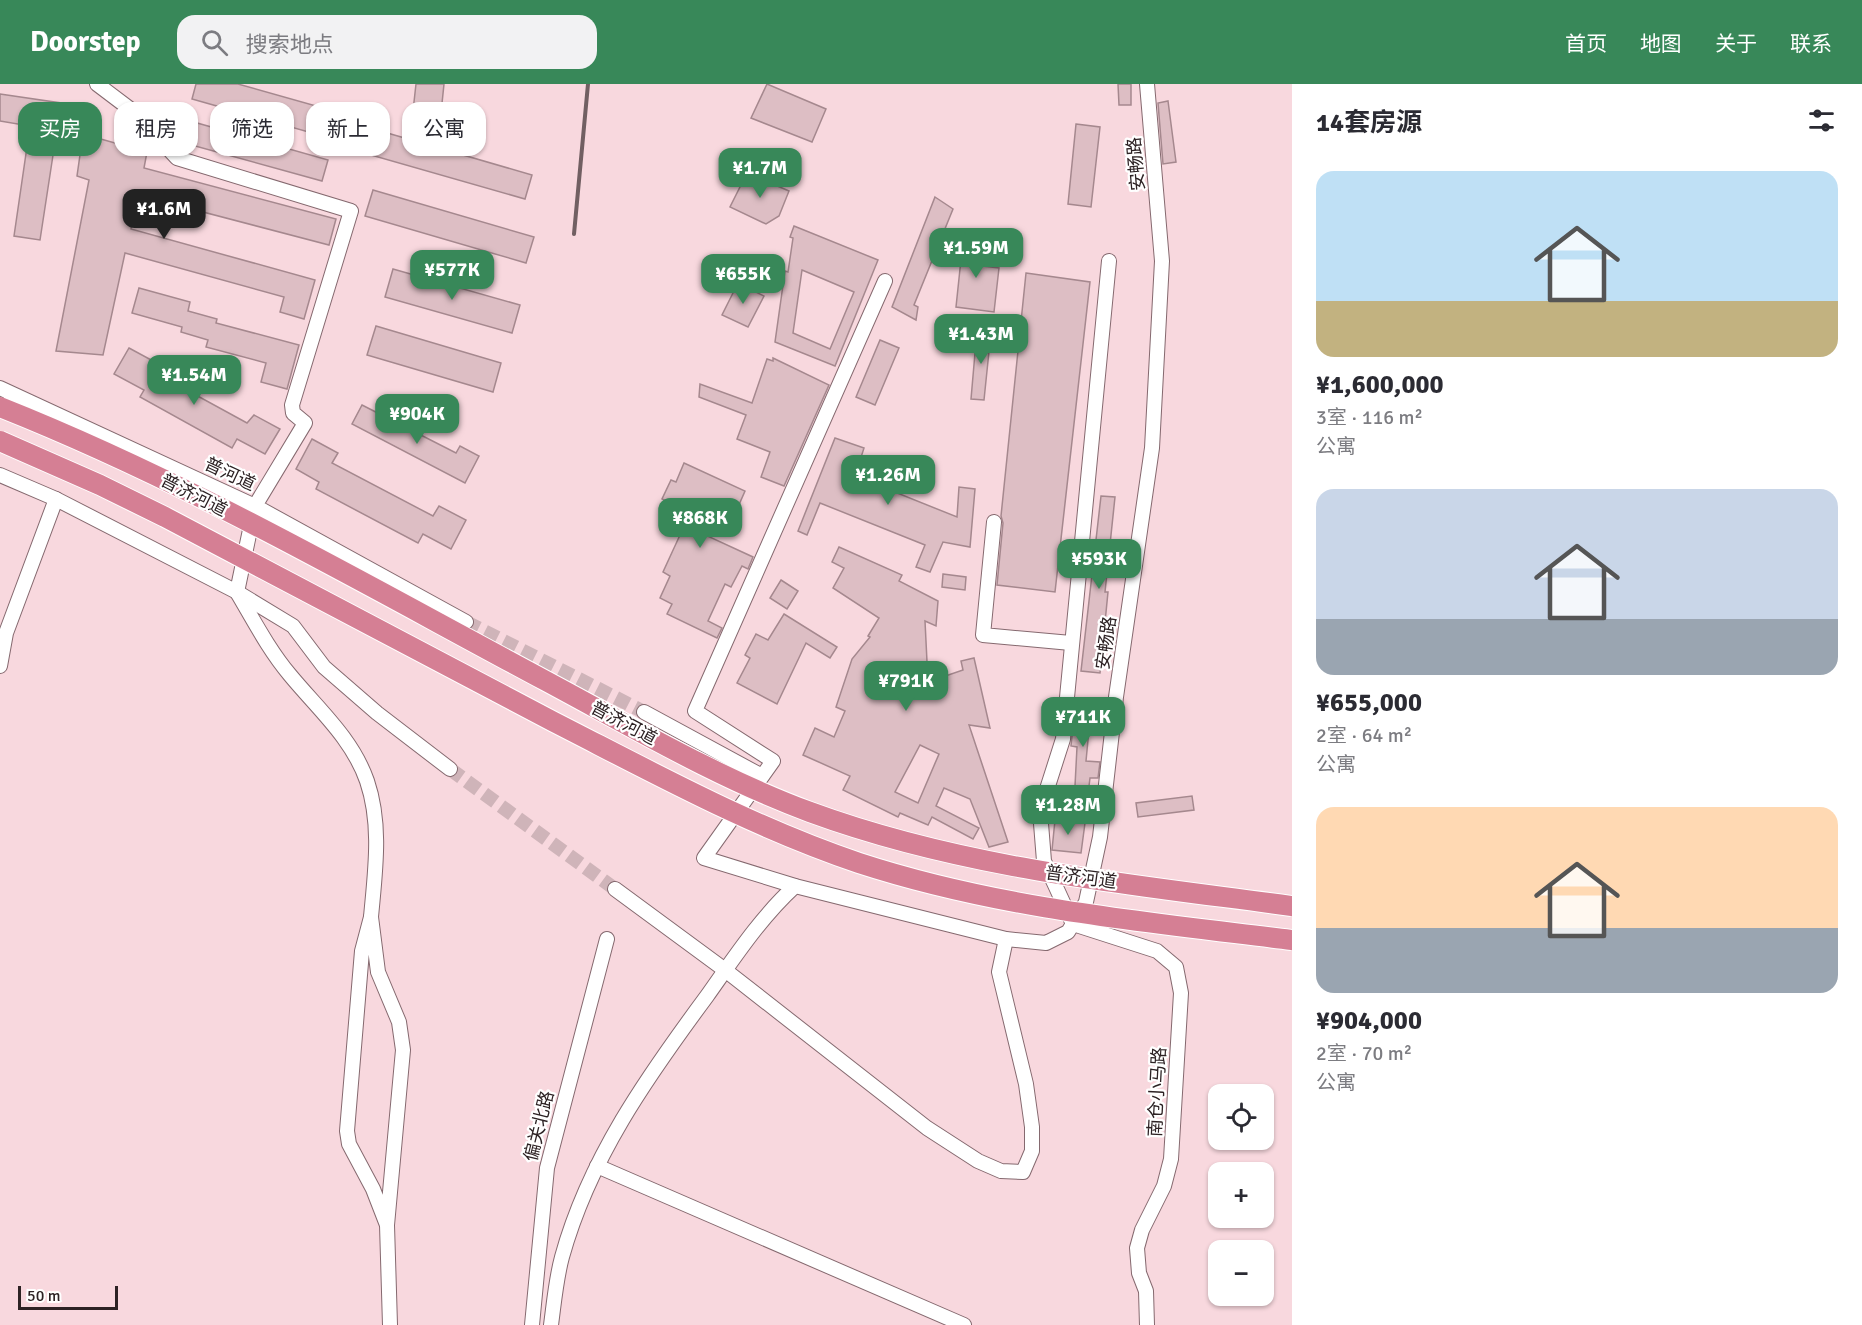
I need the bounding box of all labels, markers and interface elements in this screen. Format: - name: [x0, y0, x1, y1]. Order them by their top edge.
- search box: [177, 15, 597, 69]
- text: Doorstep: [30, 25, 141, 59]
- icon: search: [198, 26, 231, 59]
- text: 搜索地点: [246, 31, 334, 58]
- text: 首页: [1565, 31, 1607, 57]
- text: 地图: [1640, 31, 1682, 57]
- text: 关于: [1715, 31, 1757, 57]
- text: 联系: [1790, 31, 1832, 57]
- chip: 买房: [18, 102, 102, 156]
- chip: 租房: [114, 102, 198, 156]
- chip: 筛选: [210, 102, 294, 156]
- chip: 新上: [306, 102, 390, 156]
- chip: 公寓: [402, 102, 486, 156]
- icon: filters: [1805, 104, 1838, 137]
- text: 14套房源: [1316, 107, 1422, 139]
- street label: 安畅路: [1123, 136, 1149, 192]
- pin: ¥1.7M: [718, 148, 802, 199]
- text: ¥1.7M: [733, 155, 787, 180]
- pin: ¥1.6M: [122, 189, 206, 240]
- text: ¥1.6M: [137, 196, 191, 221]
- icon: home: [1523, 210, 1631, 318]
- pin: ¥1.59M: [927, 228, 1025, 279]
- text: ¥1.59M: [943, 235, 1009, 260]
- pin: ¥577K: [410, 250, 494, 301]
- pin: ¥655K: [701, 254, 785, 305]
- text: ¥577K: [424, 257, 480, 282]
- text: ¥655K: [715, 261, 771, 286]
- pin: ¥1.43M: [932, 314, 1030, 365]
- text: ¥1.43M: [948, 321, 1014, 346]
- pin: ¥1.54M: [145, 355, 243, 406]
- text: ¥1.54M: [161, 362, 227, 387]
- text: ¥1,600,000: [1316, 369, 1444, 401]
- pin: ¥904K: [375, 394, 459, 445]
- text: ¥904K: [389, 401, 445, 426]
- text: 3室 · 116 m²: [1316, 405, 1423, 430]
- text: 公寓: [1316, 434, 1356, 459]
- street label: 普河道: [201, 453, 259, 495]
- pin: ¥1.26M: [839, 455, 937, 506]
- text: ¥1.26M: [855, 462, 921, 487]
- street label: 普济河道: [157, 469, 231, 521]
- pin: ¥868K: [658, 498, 742, 549]
- text: ¥868K: [672, 505, 728, 530]
- icon: home: [1523, 528, 1631, 636]
- pin: ¥593K: [1057, 539, 1141, 590]
- text: ¥593K: [1071, 546, 1127, 571]
- street label: 安畅路: [1091, 615, 1121, 671]
- pin: ¥791K: [864, 661, 948, 712]
- text: ¥791K: [878, 668, 934, 693]
- text: ¥655,000: [1316, 687, 1422, 719]
- street label: 普济河道: [587, 696, 661, 750]
- pin: ¥711K: [1041, 697, 1125, 748]
- text: ¥711K: [1055, 704, 1111, 729]
- text: 2室 · 64 m²: [1316, 723, 1412, 748]
- text: 公寓: [1316, 752, 1356, 777]
- pin: ¥1.28M: [1019, 785, 1117, 836]
- text: ¥1.28M: [1035, 792, 1101, 817]
- icon: home: [1523, 846, 1631, 954]
- street label: 普济河道: [1044, 861, 1118, 893]
- text: ¥904,000: [1316, 1005, 1422, 1037]
- text: 2室 · 70 m²: [1316, 1041, 1412, 1066]
- street label: 南仓小马路: [1144, 1046, 1170, 1138]
- text: 公寓: [1316, 1070, 1356, 1095]
- map controls: [1208, 1084, 1274, 1306]
- button: locate: [1208, 1084, 1274, 1150]
- street label: 偏关北路: [520, 1088, 558, 1164]
- button: +: [1208, 1162, 1274, 1228]
- button: −: [1208, 1240, 1274, 1306]
- scale bar: [18, 1283, 118, 1310]
- text: 50 m: [27, 1286, 61, 1306]

